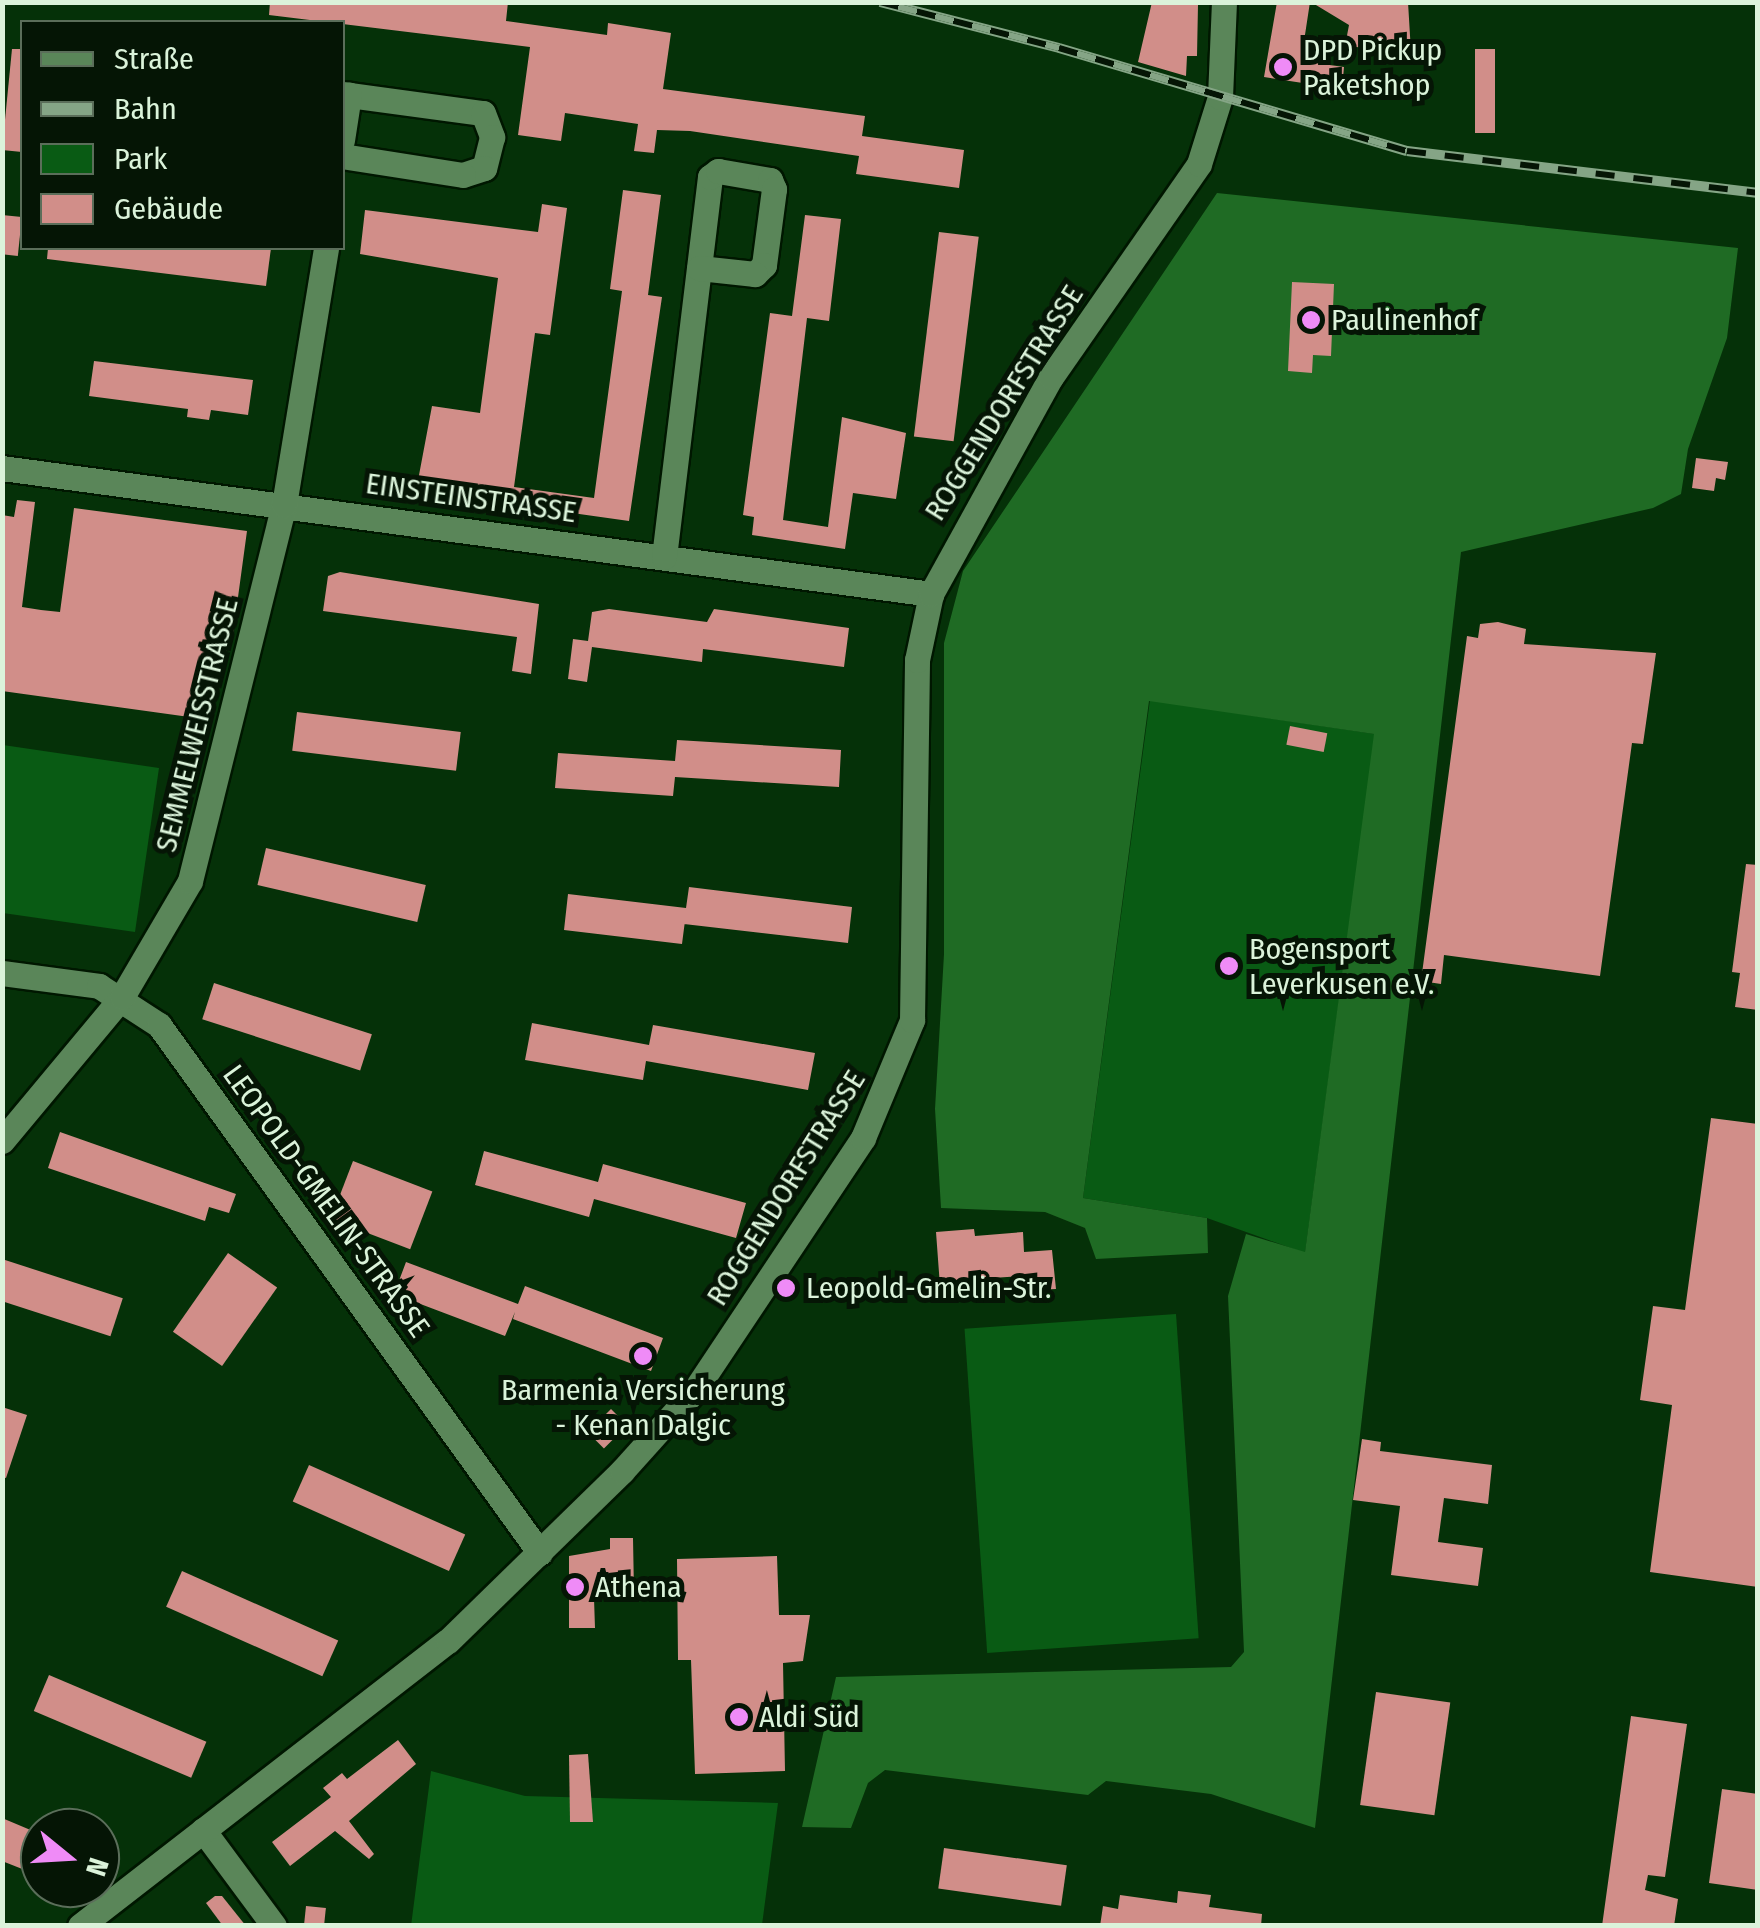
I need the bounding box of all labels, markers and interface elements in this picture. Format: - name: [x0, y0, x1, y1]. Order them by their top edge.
- legend: [20, 20, 345, 250]
- place label: DPD Pickup Paketshop: [1303, 32, 1442, 102]
- text: Straße: [114, 41, 194, 77]
- marker: DPD Pickup Paketshop: [1272, 56, 1294, 78]
- text: Bahn: [114, 91, 177, 127]
- text: Park: [114, 141, 167, 177]
- text: Gebäude: [114, 191, 223, 227]
- street label: ROGGENDORFSTRASSE: [917, 279, 1091, 527]
- place label: Paulinenhof: [1331, 302, 1478, 338]
- marker: Paulinenhof: [1300, 309, 1322, 331]
- street label: EINSTEINSTRASSE: [363, 465, 579, 531]
- street label: SEMMELWEISSTRASSE: [148, 594, 246, 856]
- place label: Bogensport Leverkusen e.V.: [1249, 931, 1434, 1002]
- marker: Bogensport Leverkusen e.V.: [1218, 955, 1240, 977]
- street label: LEOPOLD-GMELIN-STRASSE: [215, 1058, 437, 1344]
- street label: ROGGENDORFSTRASSE: [699, 1064, 873, 1312]
- place label: Leopold-Gmelin-Str.: [806, 1270, 1051, 1306]
- marker: Leopold-Gmelin-Str.: [775, 1277, 797, 1299]
- marker: Barmenia Versicherung - Kenan Dalgic: [632, 1345, 654, 1367]
- place label: Barmenia Versicherung - Kenan Dalgic: [501, 1372, 785, 1442]
- place label: Athena: [595, 1569, 682, 1605]
- marker: Athena: [564, 1576, 586, 1598]
- place label: Aldi Süd: [759, 1699, 860, 1735]
- marker: Aldi Süd: [728, 1706, 750, 1728]
- north arrow: [20, 1808, 120, 1908]
- text: N: [79, 1854, 115, 1880]

